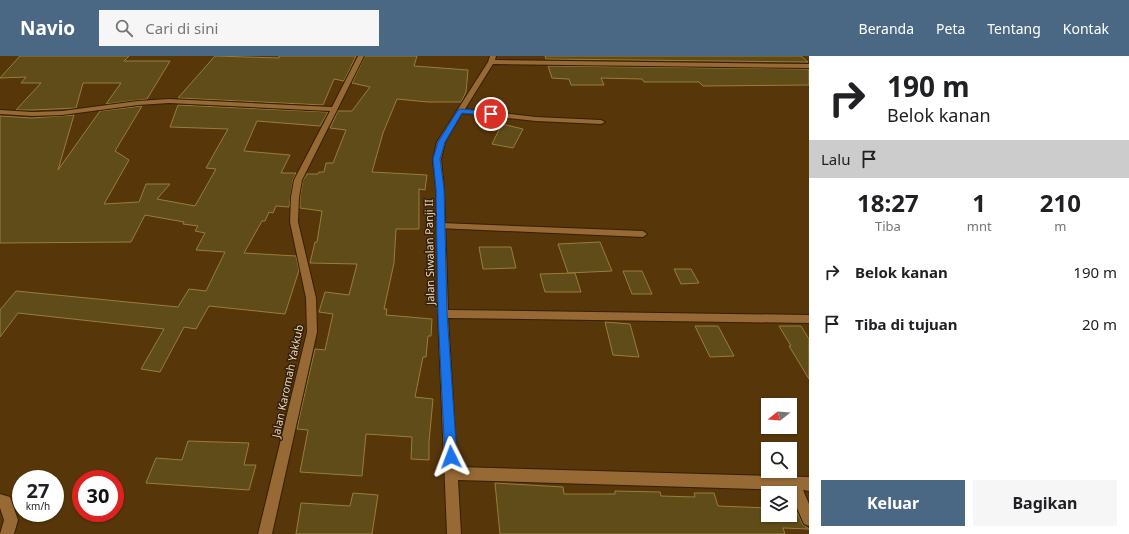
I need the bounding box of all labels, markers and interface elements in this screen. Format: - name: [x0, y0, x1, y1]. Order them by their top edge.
- search box: [99, 10, 379, 46]
- text: Navio: [20, 15, 75, 41]
- icon: search: [113, 17, 135, 39]
- text: Cari di sini: [145, 18, 218, 38]
- text: Beranda: [859, 19, 914, 38]
- text: Peta: [936, 19, 965, 38]
- text: Tentang: [987, 19, 1041, 38]
- text: Kontak: [1063, 19, 1109, 38]
- text: 190 m: [887, 67, 970, 105]
- icon: right: [821, 72, 873, 124]
- pin: [474, 97, 508, 131]
- icon: arrive: [480, 103, 502, 125]
- text: Belok kanan: [887, 103, 991, 127]
- icon: arrive: [858, 148, 880, 170]
- text: Lalu: [821, 149, 850, 169]
- text: 18:27: [857, 186, 919, 219]
- text: 1: [972, 186, 986, 219]
- text: 210: [1040, 186, 1081, 219]
- street label: Jalan Siwalan Panji II: [421, 199, 437, 306]
- text: Tiba: [875, 217, 901, 235]
- text: mnt: [967, 217, 992, 235]
- text: m: [1054, 217, 1066, 235]
- icon: right: [821, 261, 843, 283]
- text: Belok kanan: [855, 262, 948, 282]
- text: 190 m: [1073, 262, 1117, 282]
- icon: arrive: [821, 313, 843, 335]
- text: Tiba di tujuan: [855, 314, 958, 334]
- text: 20 m: [1082, 314, 1117, 334]
- street label: Jalan Karomah Yakkub: [267, 323, 306, 440]
- north arrow: [761, 398, 797, 434]
- map controls: [761, 398, 797, 522]
- position arrow: [430, 436, 472, 478]
- button: search: [761, 442, 797, 478]
- speed limit sign: 30: [72, 470, 124, 522]
- text: 27: [27, 477, 49, 504]
- button: Keluar: [821, 480, 965, 526]
- button: Bagikan: [973, 480, 1117, 526]
- button: layers: [761, 486, 797, 522]
- text: km/h: [26, 499, 50, 513]

